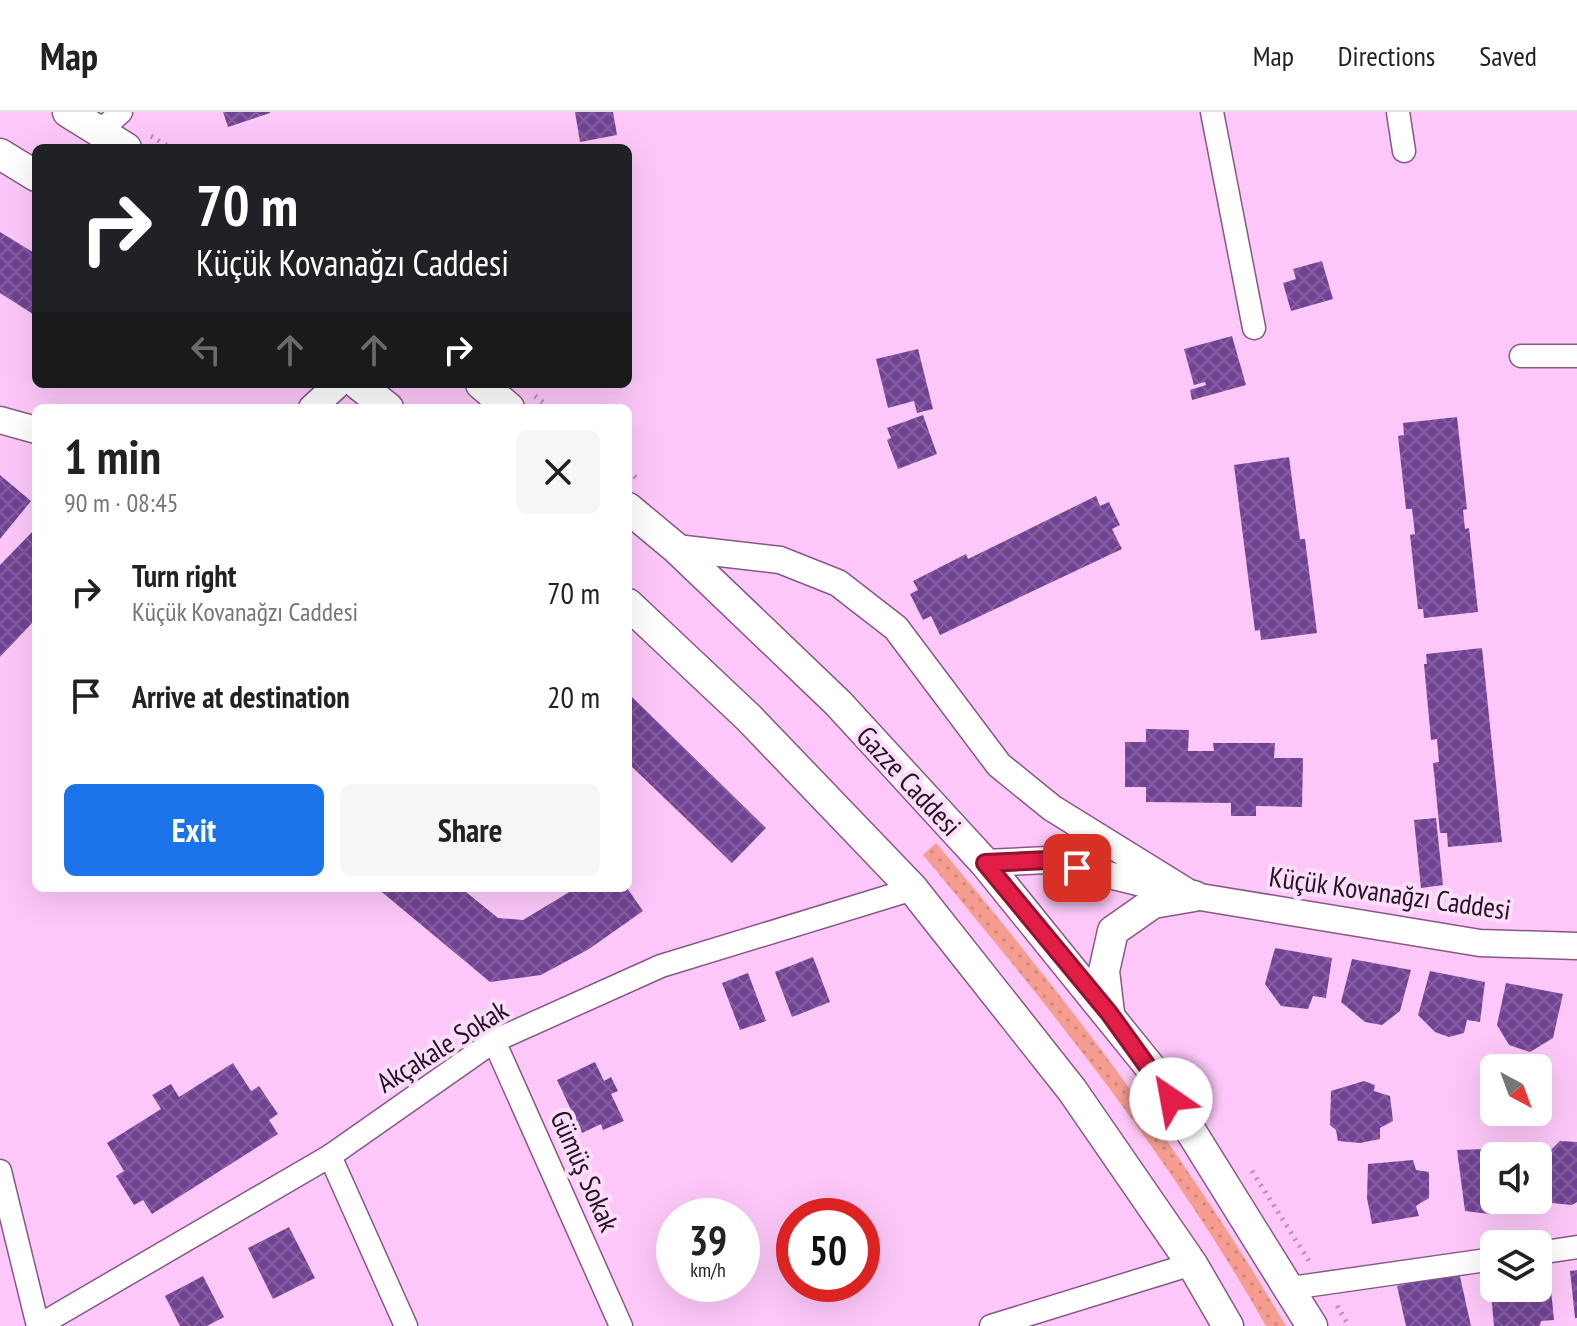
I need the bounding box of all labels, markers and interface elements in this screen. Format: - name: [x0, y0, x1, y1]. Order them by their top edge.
- text: Map: [40, 31, 98, 80]
- text: Map: [1253, 37, 1294, 74]
- text: Directions: [1338, 37, 1435, 74]
- text: Saved: [1479, 37, 1537, 74]
- text: 70 m: [196, 169, 298, 241]
- icon: right: [64, 176, 168, 280]
- text: Küçük Kovanağzı Caddesi: [196, 239, 509, 286]
- icon: left: [184, 328, 228, 372]
- icon: ahead: [268, 328, 312, 372]
- icon: ahead: [352, 328, 396, 372]
- icon: right: [436, 328, 480, 372]
- text: 1 min: [64, 425, 161, 487]
- button: close: [516, 430, 600, 514]
- text: 90 m · 08:45: [64, 486, 179, 519]
- text: Turn right: [132, 556, 236, 595]
- icon: right: [64, 570, 108, 614]
- text: 70 m: [547, 573, 600, 612]
- text: Küçük Kovanağzı Caddesi: [132, 595, 358, 628]
- icon: arrive: [64, 674, 108, 718]
- text: Arrive at destination: [132, 677, 350, 716]
- text: 20 m: [547, 677, 600, 716]
- street label: Gazze Caddesi: [849, 718, 970, 843]
- button: Exit: [64, 784, 324, 876]
- button: Share: [340, 784, 600, 876]
- pin: [1043, 834, 1111, 902]
- icon: arrive: [1055, 846, 1099, 890]
- street label: Küçük Kovanağzı Caddesi: [1267, 857, 1513, 928]
- street label: Akçakale Sokak: [369, 991, 514, 1101]
- north arrow: [1480, 1054, 1552, 1126]
- map controls: [1480, 1054, 1552, 1302]
- position arrow: [1129, 1057, 1213, 1141]
- street label: Gümüş Sokak: [542, 1104, 629, 1237]
- button: sound: [1480, 1142, 1552, 1214]
- speed limit sign: 50: [776, 1198, 880, 1302]
- text: 39: [689, 1214, 727, 1266]
- button: layers: [1480, 1230, 1552, 1302]
- text: km/h: [690, 1257, 726, 1283]

